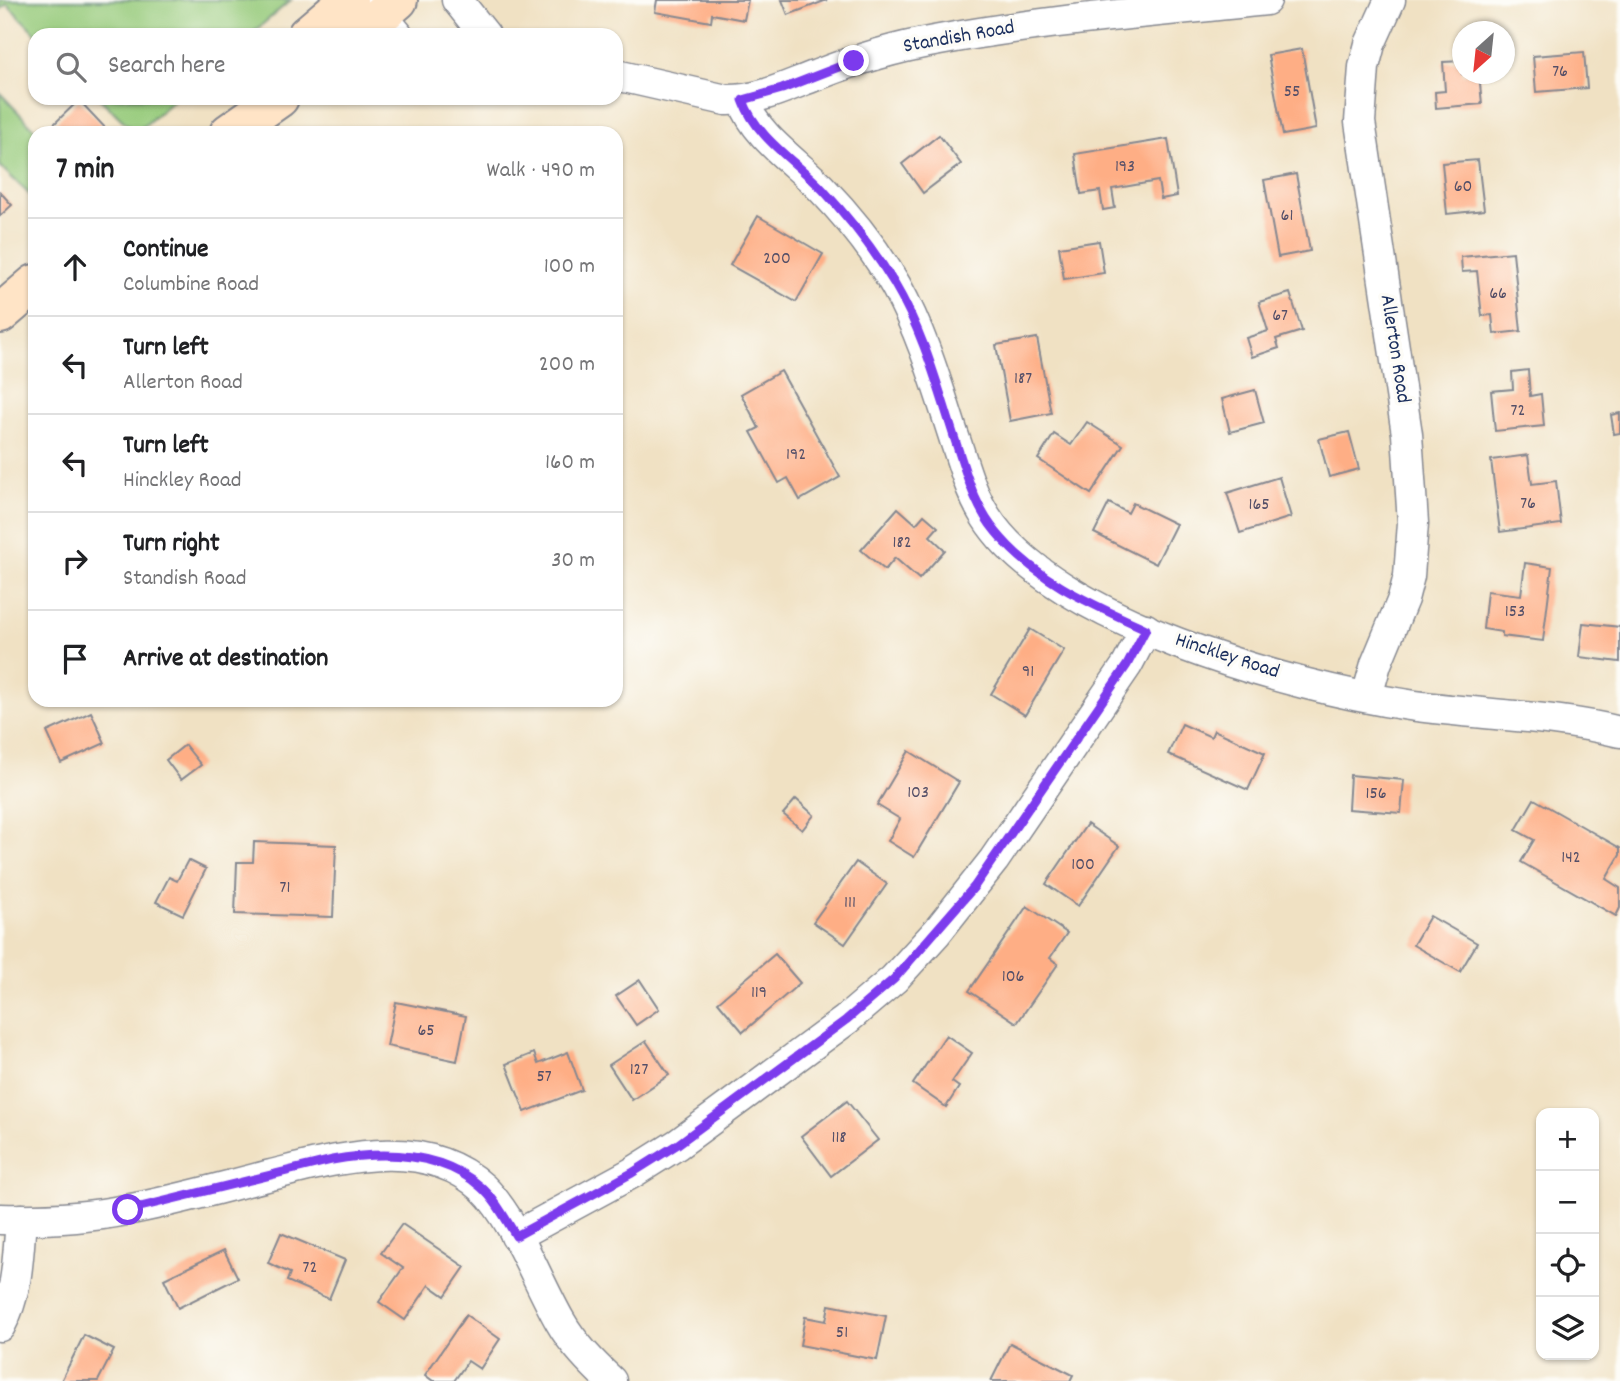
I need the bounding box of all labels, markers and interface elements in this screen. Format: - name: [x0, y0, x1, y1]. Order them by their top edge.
- street label: Standish Road: [901, 13, 1017, 63]
- north arrow: [1452, 21, 1515, 84]
- search box: [28, 28, 623, 105]
- route end: [838, 45, 869, 76]
- icon: search: [52, 48, 90, 86]
- text: Search here: [108, 48, 226, 85]
- house number: 76: [1552, 60, 1568, 85]
- house number: 55: [1284, 80, 1300, 105]
- text: 7 min: [56, 150, 114, 193]
- text: Walk · 490 m: [487, 155, 595, 188]
- house number: 193: [1115, 155, 1135, 180]
- house number: 60: [1454, 175, 1472, 200]
- house number: 61: [1281, 204, 1293, 229]
- text: Continue: [123, 232, 208, 269]
- house number: 200: [763, 247, 791, 272]
- icon: ahead: [56, 248, 94, 286]
- text: 100 m: [544, 251, 595, 284]
- text: Columbine Road: [123, 269, 259, 302]
- house number: 66: [1489, 282, 1507, 307]
- street label: Allerton Road: [1371, 293, 1417, 405]
- house number: 67: [1272, 304, 1288, 329]
- text: Turn left: [123, 330, 209, 367]
- icon: left: [56, 346, 94, 384]
- text: 200 m: [539, 349, 595, 382]
- text: Allerton Road: [123, 367, 243, 400]
- house number: 187: [1014, 367, 1032, 392]
- house number: 72: [1511, 399, 1525, 424]
- text: Turn left: [123, 428, 209, 465]
- house number: 192: [786, 443, 806, 468]
- icon: left: [56, 444, 94, 482]
- text: 160 m: [545, 447, 595, 480]
- text: Hinckley Road: [123, 465, 241, 498]
- house number: 76: [1520, 492, 1536, 517]
- house number: 165: [1248, 493, 1270, 518]
- text: Turn right: [123, 526, 220, 563]
- house number: 182: [892, 531, 912, 556]
- icon: right: [56, 542, 94, 580]
- text: 30 m: [551, 545, 595, 578]
- text: Standish Road: [123, 563, 247, 596]
- house number: 153: [1505, 600, 1525, 625]
- street label: Hinckley Road: [1171, 626, 1283, 688]
- icon: arrive: [56, 640, 94, 678]
- text: Arrive at destination: [123, 641, 328, 678]
- house number: 91: [1022, 660, 1034, 685]
- house number: 103: [907, 781, 929, 806]
- house number: 156: [1365, 782, 1387, 807]
- house number: 142: [1561, 846, 1581, 871]
- house number: 100: [1071, 853, 1095, 878]
- house number: 71: [280, 876, 290, 901]
- house number: 111: [844, 891, 856, 916]
- house number: 106: [1002, 965, 1024, 990]
- house number: 119: [751, 981, 767, 1006]
- house number: 65: [417, 1019, 435, 1044]
- house number: 127: [630, 1058, 648, 1083]
- house number: 57: [536, 1065, 552, 1090]
- map controls: [1536, 1108, 1599, 1360]
- button: +: [1536, 1108, 1599, 1171]
- house number: 118: [831, 1126, 847, 1151]
- button: −: [1536, 1171, 1599, 1234]
- route start: [112, 1194, 143, 1225]
- button: locate: [1536, 1234, 1599, 1297]
- house number: 72: [303, 1256, 317, 1281]
- button: layers: [1536, 1297, 1599, 1360]
- house number: 51: [836, 1321, 848, 1346]

